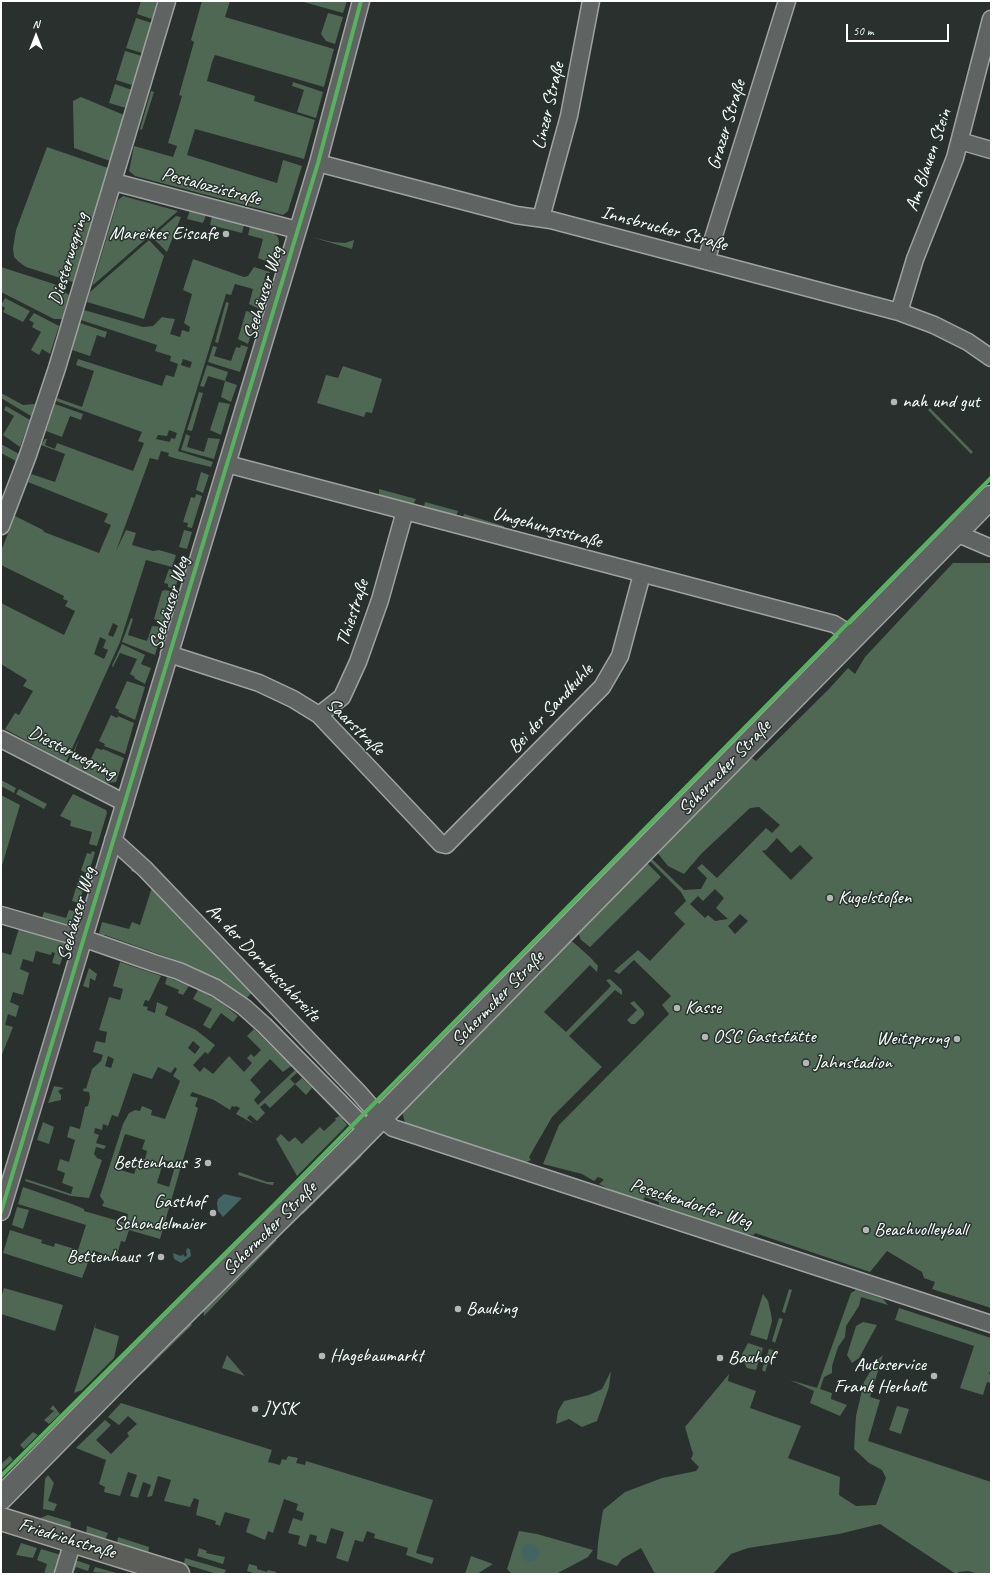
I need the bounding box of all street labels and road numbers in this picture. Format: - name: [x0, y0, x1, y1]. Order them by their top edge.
- street label: Linzer Straße: [528, 60, 570, 152]
- street label: Grazer Straße: [703, 77, 751, 173]
- street label: Am Blauen Stein: [901, 106, 957, 214]
- street label: Pestalozzistraße: [159, 163, 263, 211]
- street label: Innsbrucker Straße: [598, 201, 730, 257]
- street label: Diesterwegring: [44, 210, 94, 308]
- street label: Seehäuser Weg: [239, 244, 289, 342]
- street label: Umgehungsstraße: [490, 502, 604, 554]
- street label: Seehäuser Weg: [145, 554, 195, 652]
- street label: Thiestraße: [332, 577, 374, 649]
- street label: Bei der Sandkuhle: [504, 659, 598, 759]
- street label: Saarstraße: [321, 693, 389, 761]
- street label: Schermcker Straße: [674, 716, 776, 820]
- street label: Diesterwegring: [24, 721, 120, 785]
- street label: Seehäuser Weg: [53, 865, 101, 963]
- street label: An der Dornbuschbreite: [201, 899, 325, 1027]
- street label: Schermcker Straße: [447, 947, 549, 1051]
- street label: Peseckendorfer Weg: [627, 1174, 755, 1234]
- street label: Schermcker Straße: [218, 1177, 322, 1281]
- street label: Friedrichstraße: [16, 1513, 118, 1565]

